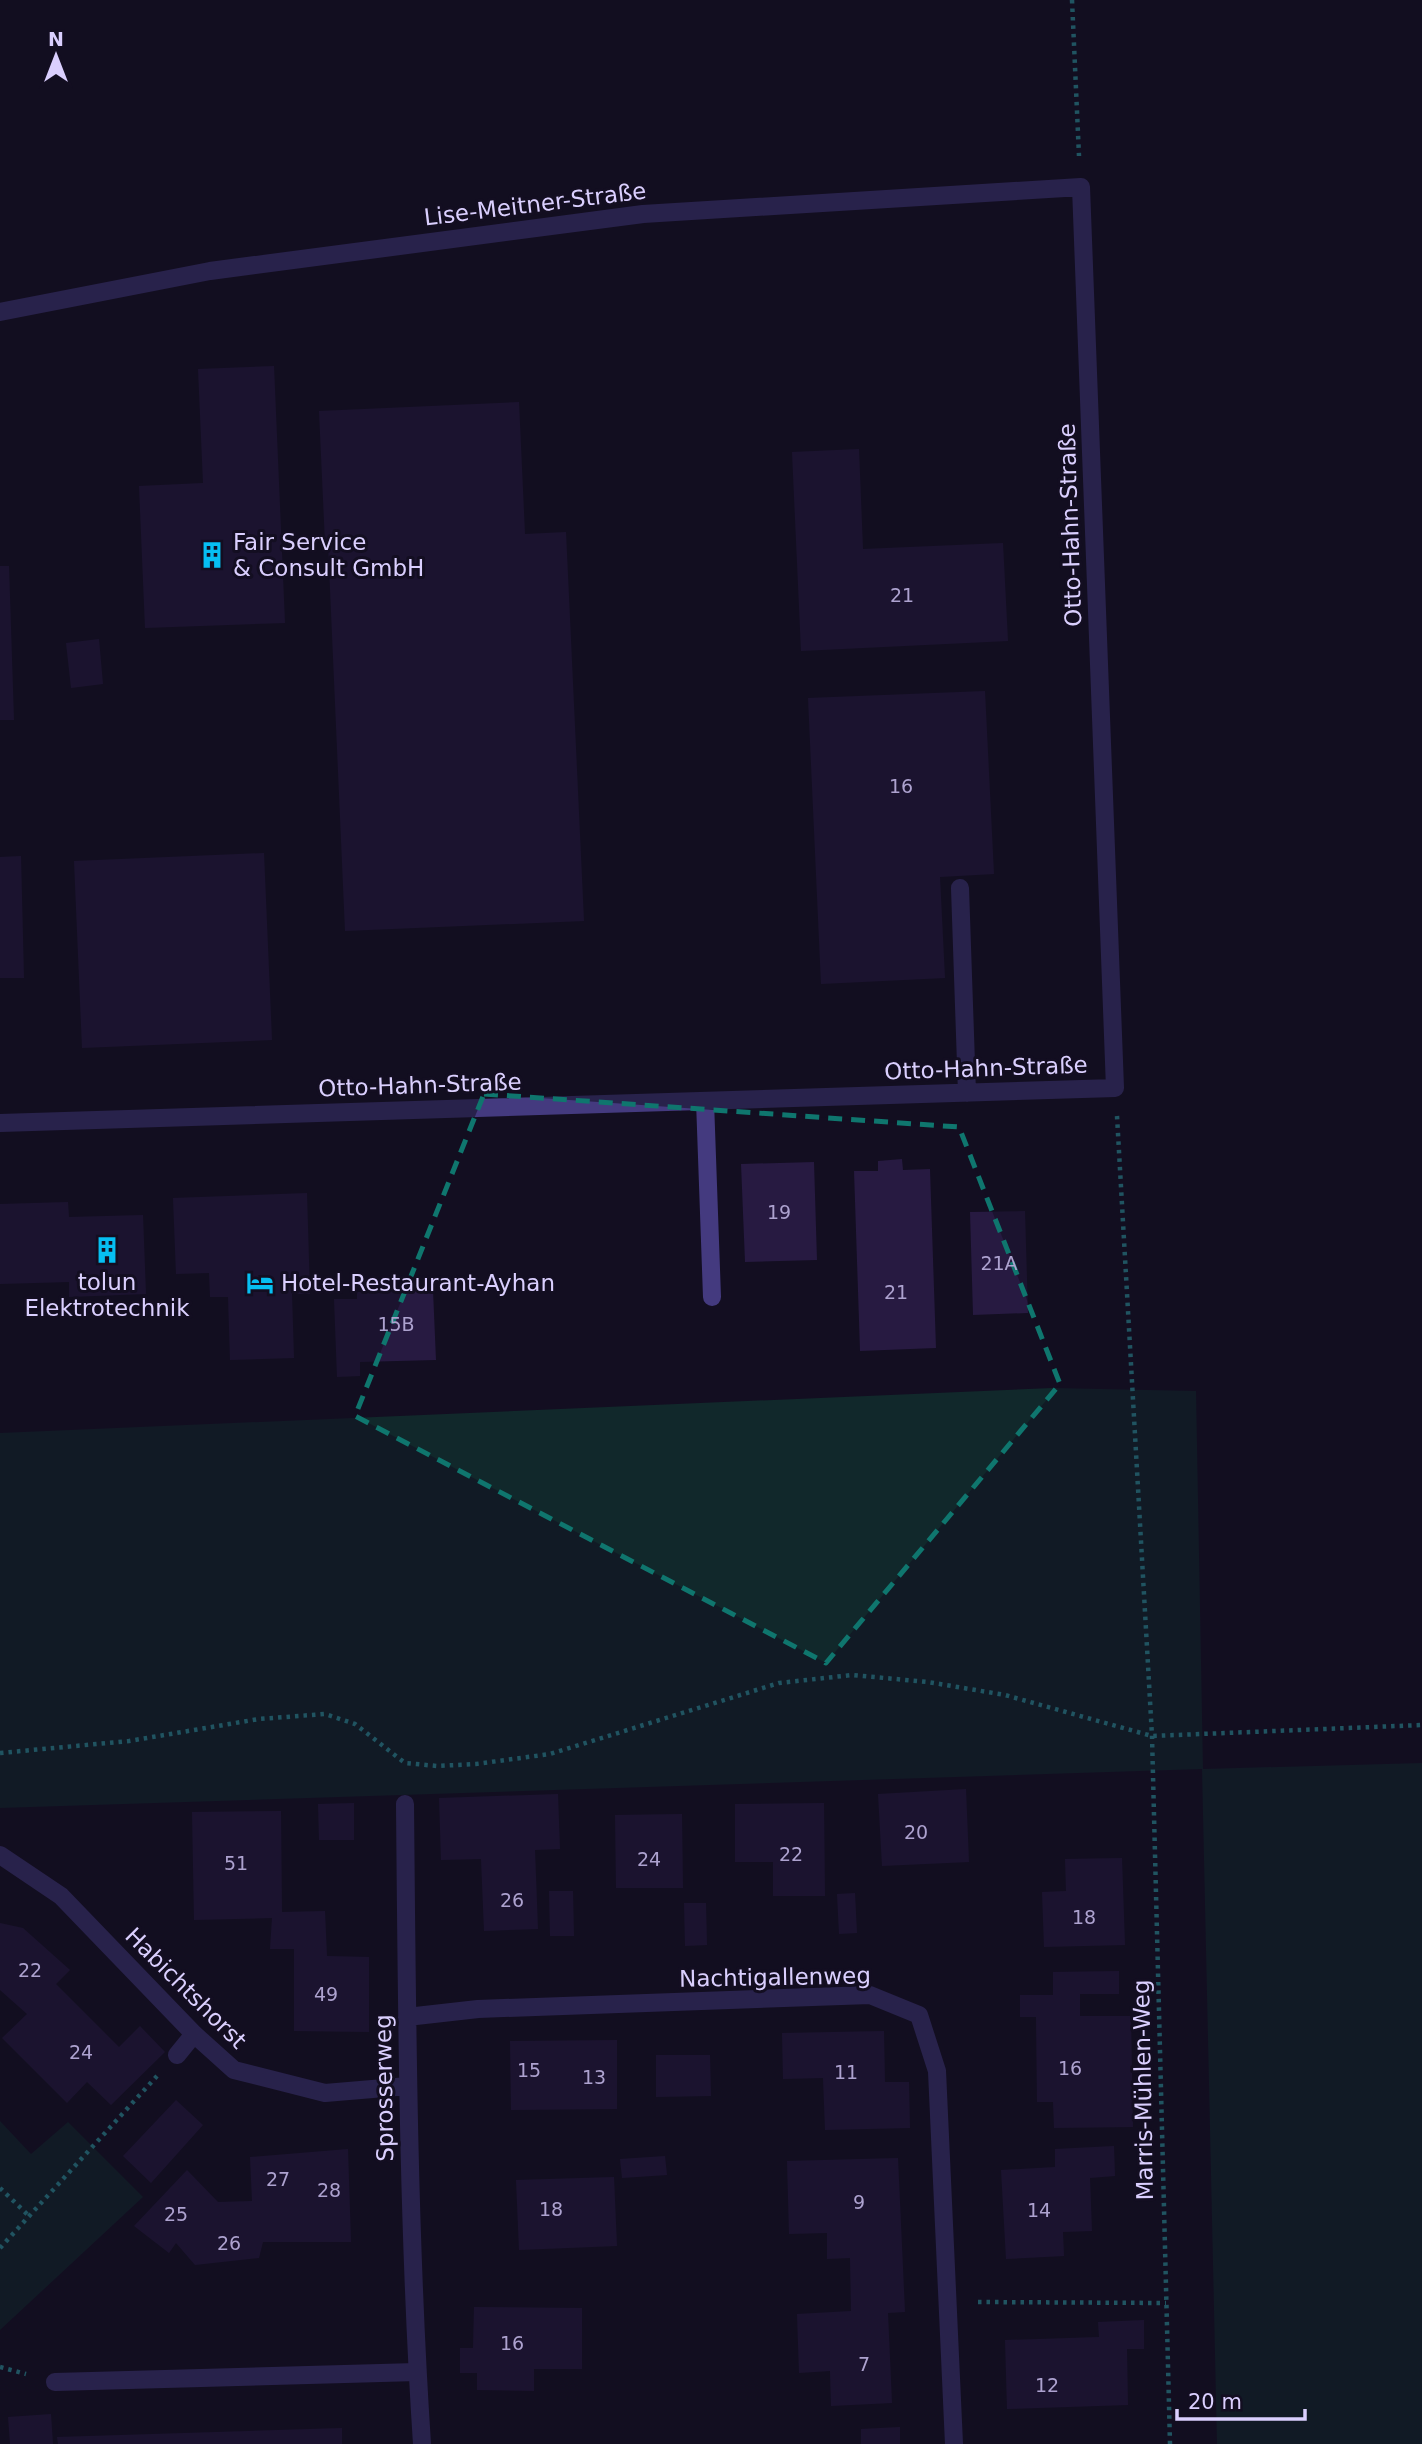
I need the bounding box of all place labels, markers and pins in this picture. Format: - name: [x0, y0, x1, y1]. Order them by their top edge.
- place label: Fair Service & Consult GmbH: [233, 529, 424, 581]
- building icon: Fair Service & Consult GmbH: [197, 540, 227, 570]
- building icon: tolun Elektrotechnik: [92, 1235, 122, 1265]
- hotel icon: Hotel-Restaurant-Ayhan: [245, 1268, 275, 1298]
- place label: tolun Elektrotechnik: [24, 1269, 190, 1321]
- place label: Hotel-Restaurant-Ayhan: [281, 1270, 555, 1296]

